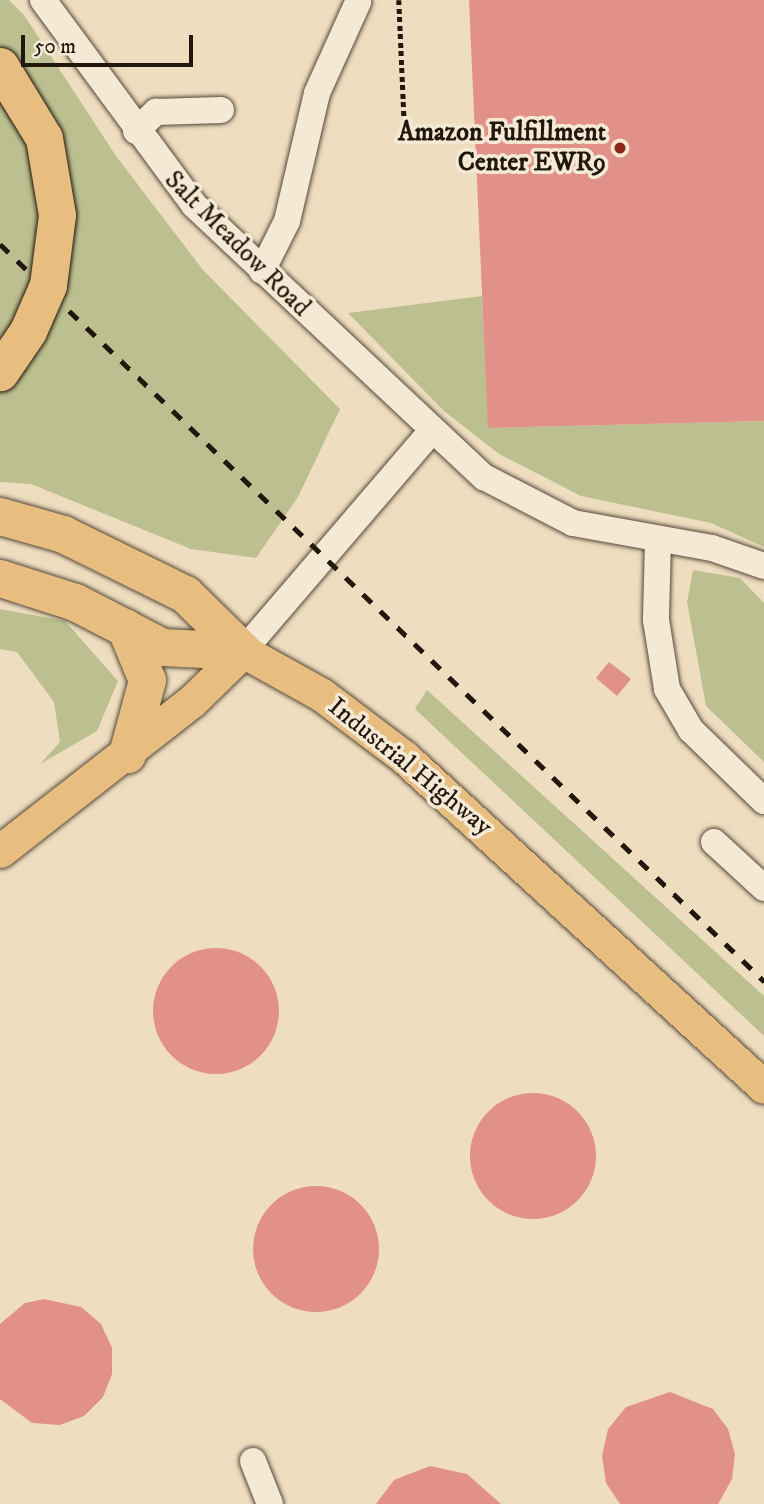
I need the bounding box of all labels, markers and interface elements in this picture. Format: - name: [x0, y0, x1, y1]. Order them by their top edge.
- scale bar: [24, 21, 196, 65]
- text: 50 m: [34, 34, 76, 60]
- place label: Amazon Fulfillment Center EWR9: [398, 117, 606, 178]
- marker: Amazon Fulfillment Center EWR9: [612, 140, 628, 156]
- street label: Salt Meadow Road: [158, 165, 316, 323]
- street label: Industrial Highway: [322, 691, 498, 843]

